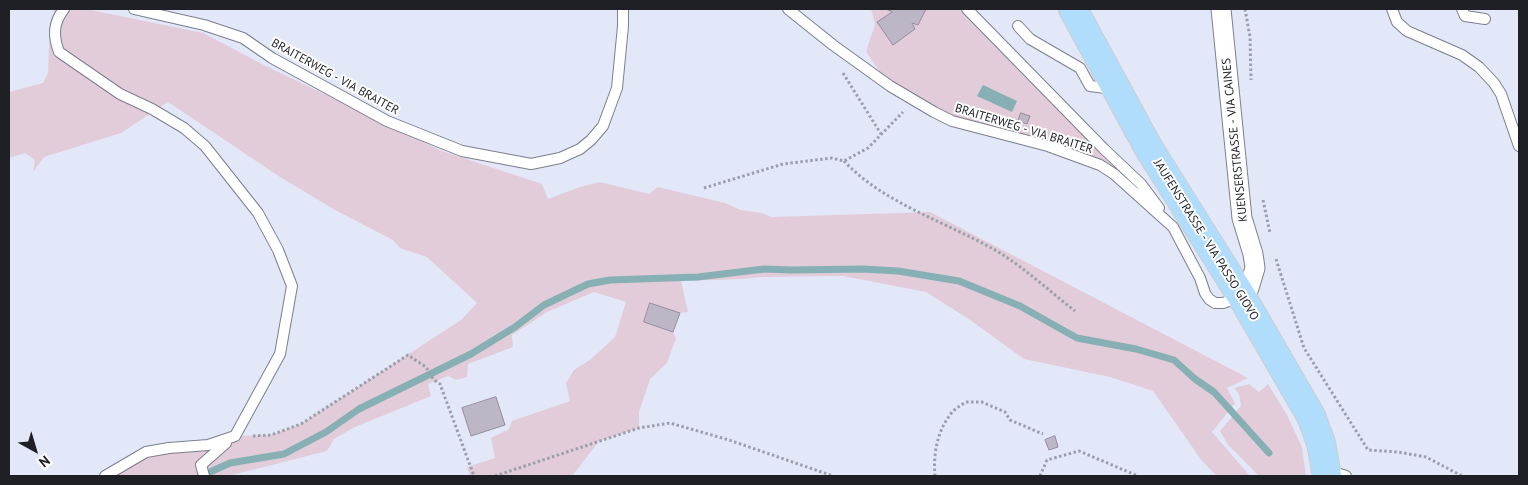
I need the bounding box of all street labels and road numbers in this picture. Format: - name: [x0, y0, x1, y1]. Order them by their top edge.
- street label: BRAITERWEG - VIA BRAITER: [269, 36, 401, 118]
- street label: KUENSERSTRASSE - VIA CAINES: [1219, 57, 1251, 223]
- street label: BRAITERWEG - VIA BRAITER: [953, 101, 1095, 157]
- street label: JAUFENSTRASSE - VIA PASSO GIOVO: [1150, 157, 1262, 323]

